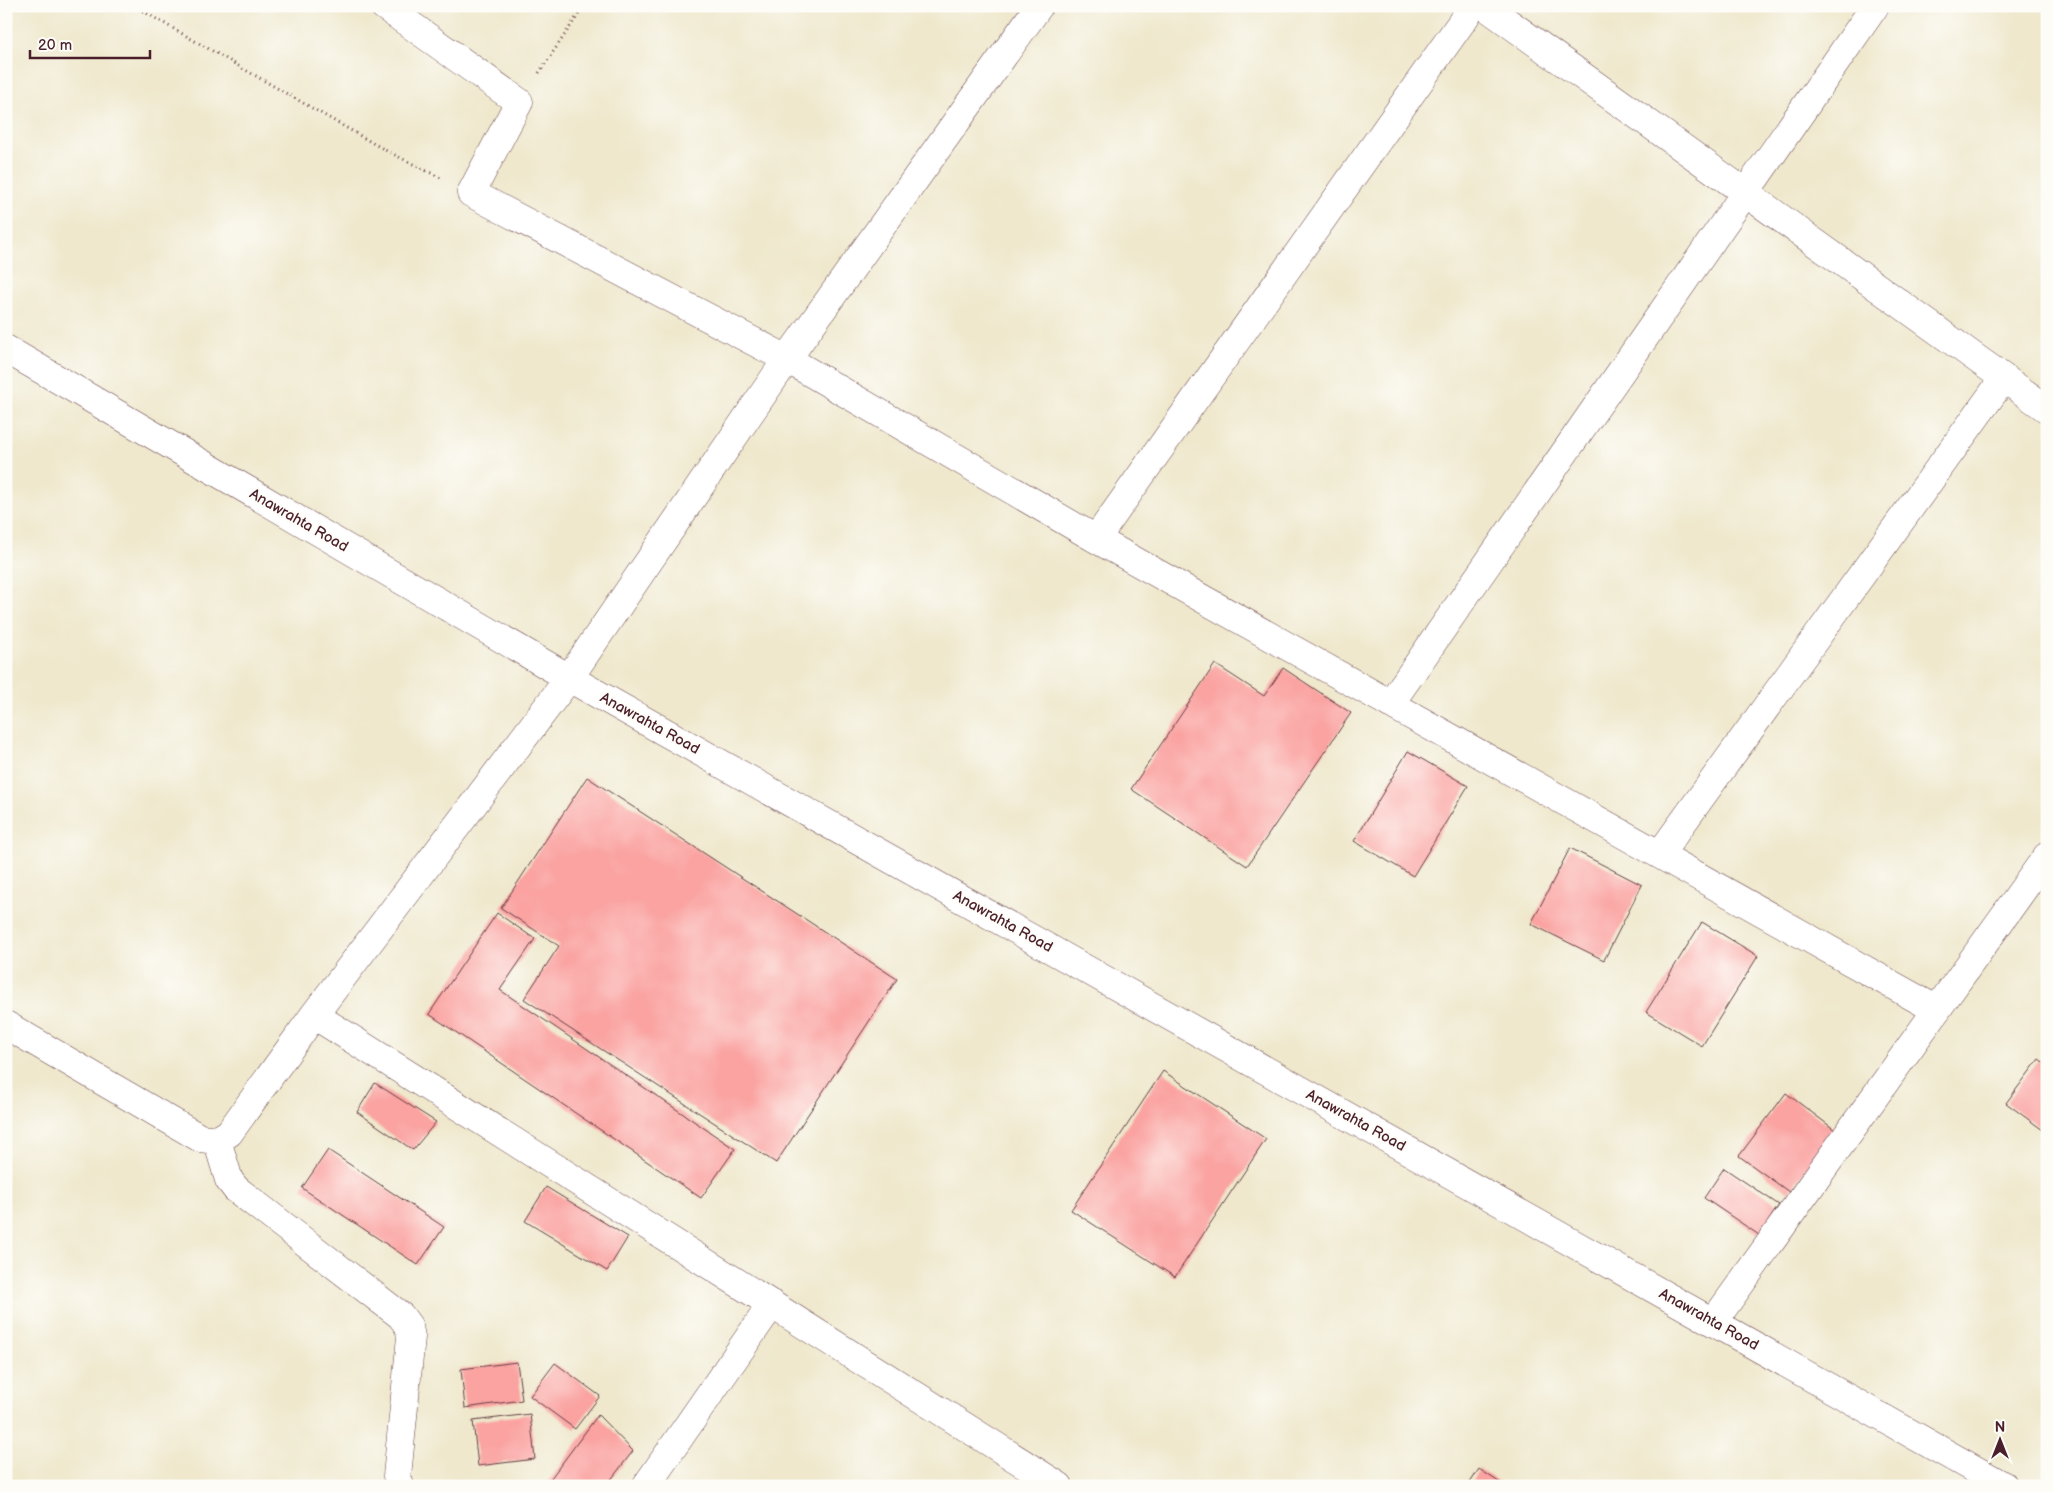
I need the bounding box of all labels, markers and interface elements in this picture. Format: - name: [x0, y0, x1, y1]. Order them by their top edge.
- scale bar: [30, 28, 150, 60]
- text: 20 m: [38, 36, 72, 55]
- street label: Anawrahta Road: [246, 484, 352, 556]
- street label: Anawrahta Road: [597, 688, 703, 759]
- street label: Anawrahta Road: [950, 886, 1056, 957]
- street label: Anawrahta Road: [1303, 1085, 1409, 1156]
- street label: Anawrahta Road: [1656, 1284, 1762, 1355]
- north arrow: [1976, 1414, 2026, 1464]
- text: N: [1995, 1419, 2005, 1436]

